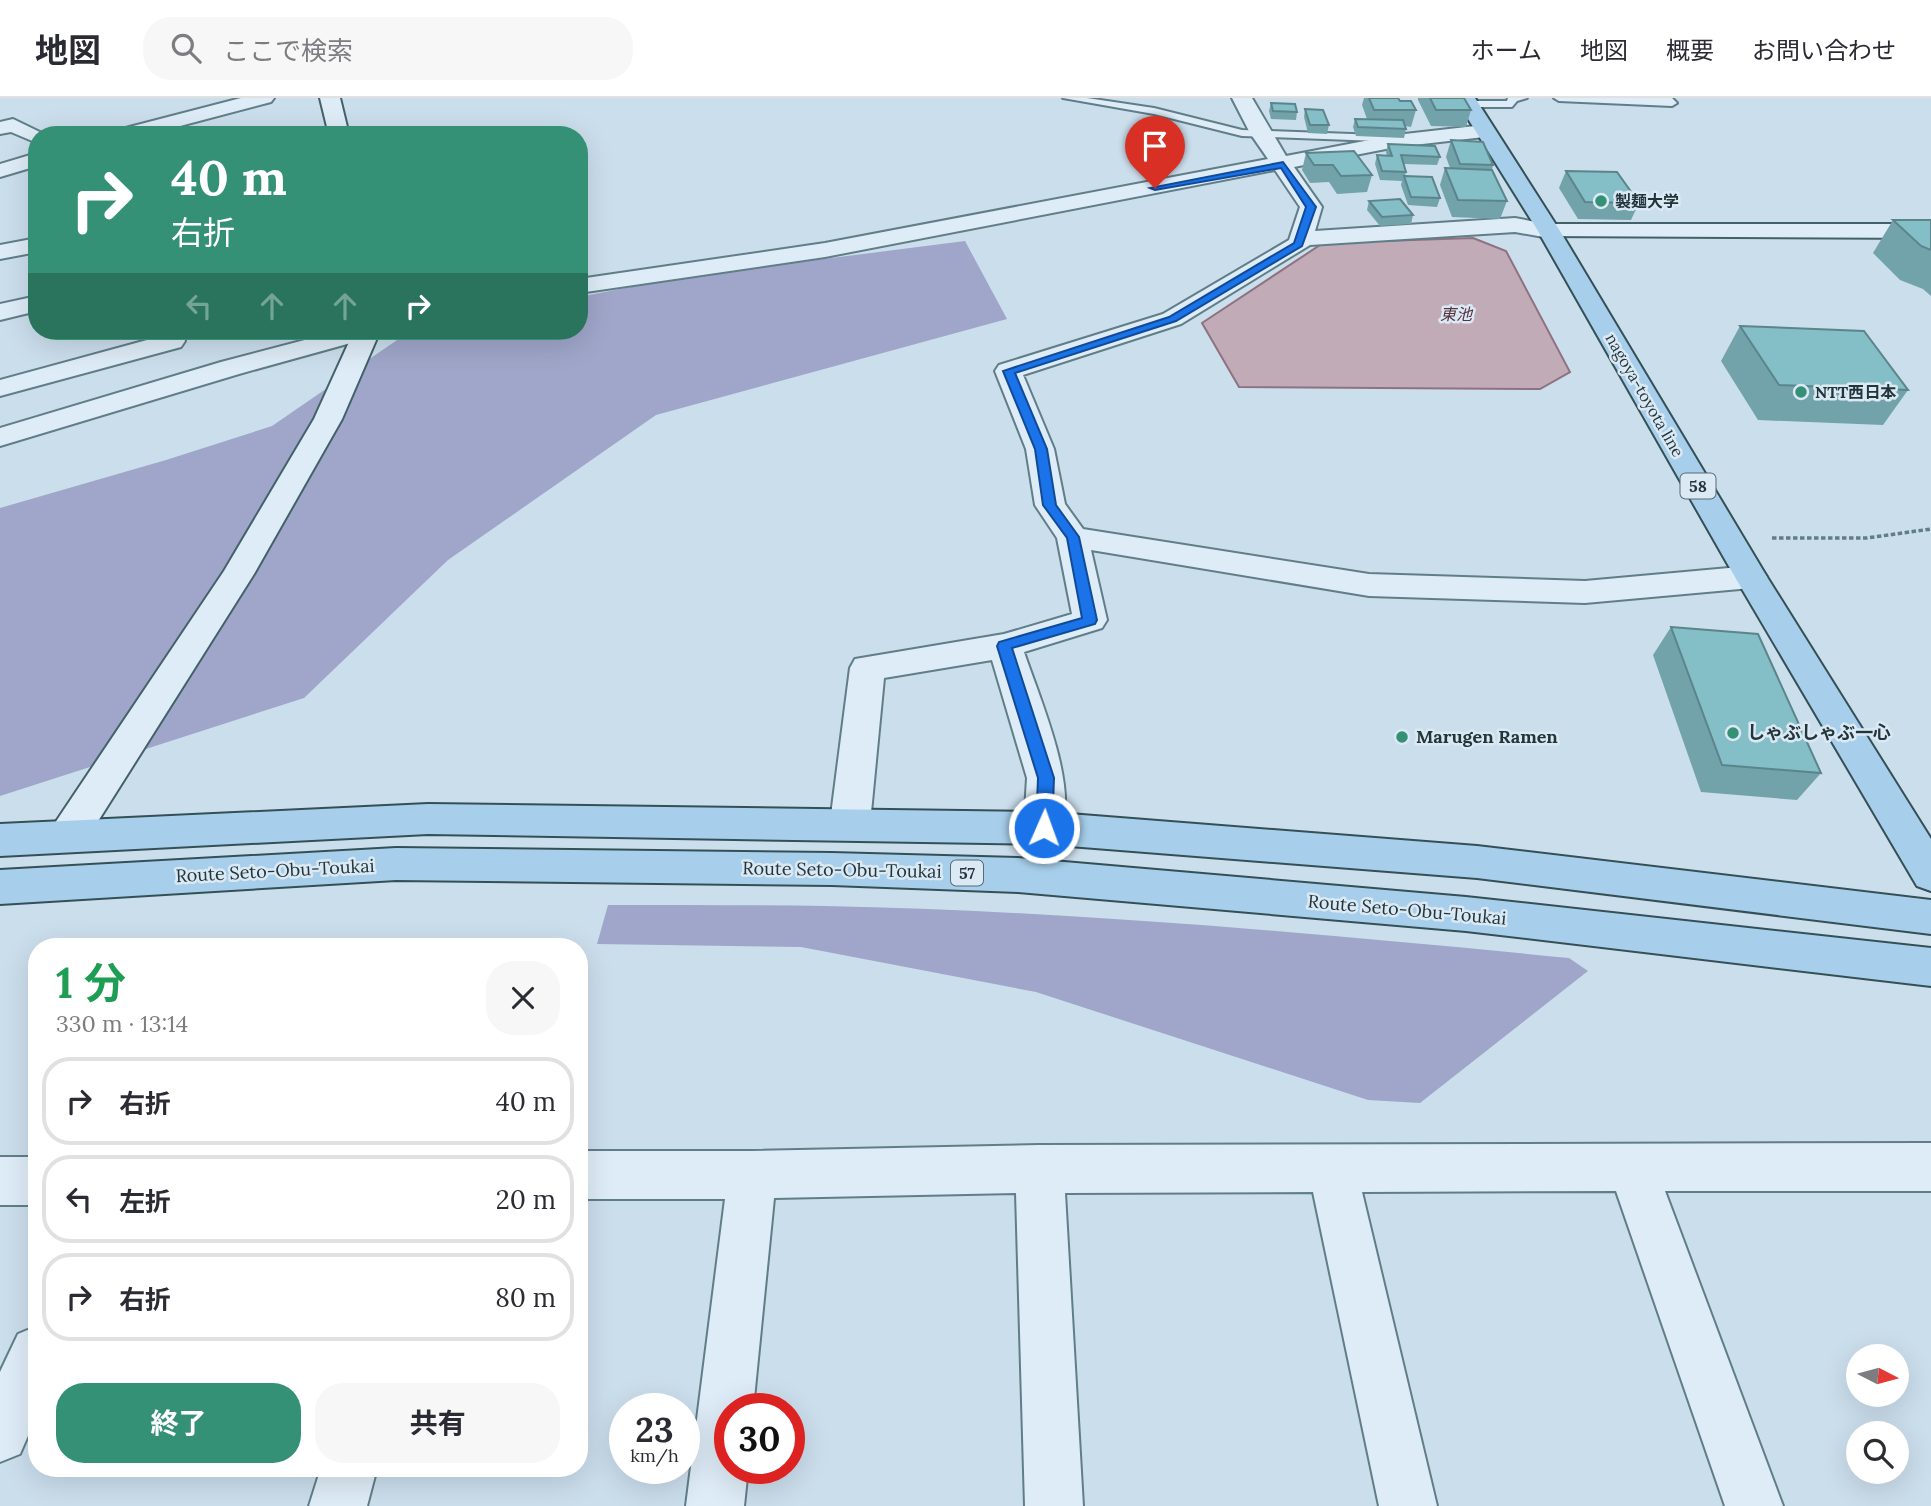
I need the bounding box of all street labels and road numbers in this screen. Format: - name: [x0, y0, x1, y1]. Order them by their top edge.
- street label: nagoya-toyota line: [1601, 330, 1689, 461]
- road number: 58: [1680, 474, 1716, 498]
- street label: Route Seto-Obu-Toukai: [175, 854, 375, 887]
- street label: Route Seto-Obu-Toukai: [742, 856, 942, 883]
- road number: 57: [951, 860, 983, 886]
- street label: Route Seto-Obu-Toukai: [1307, 889, 1507, 930]

